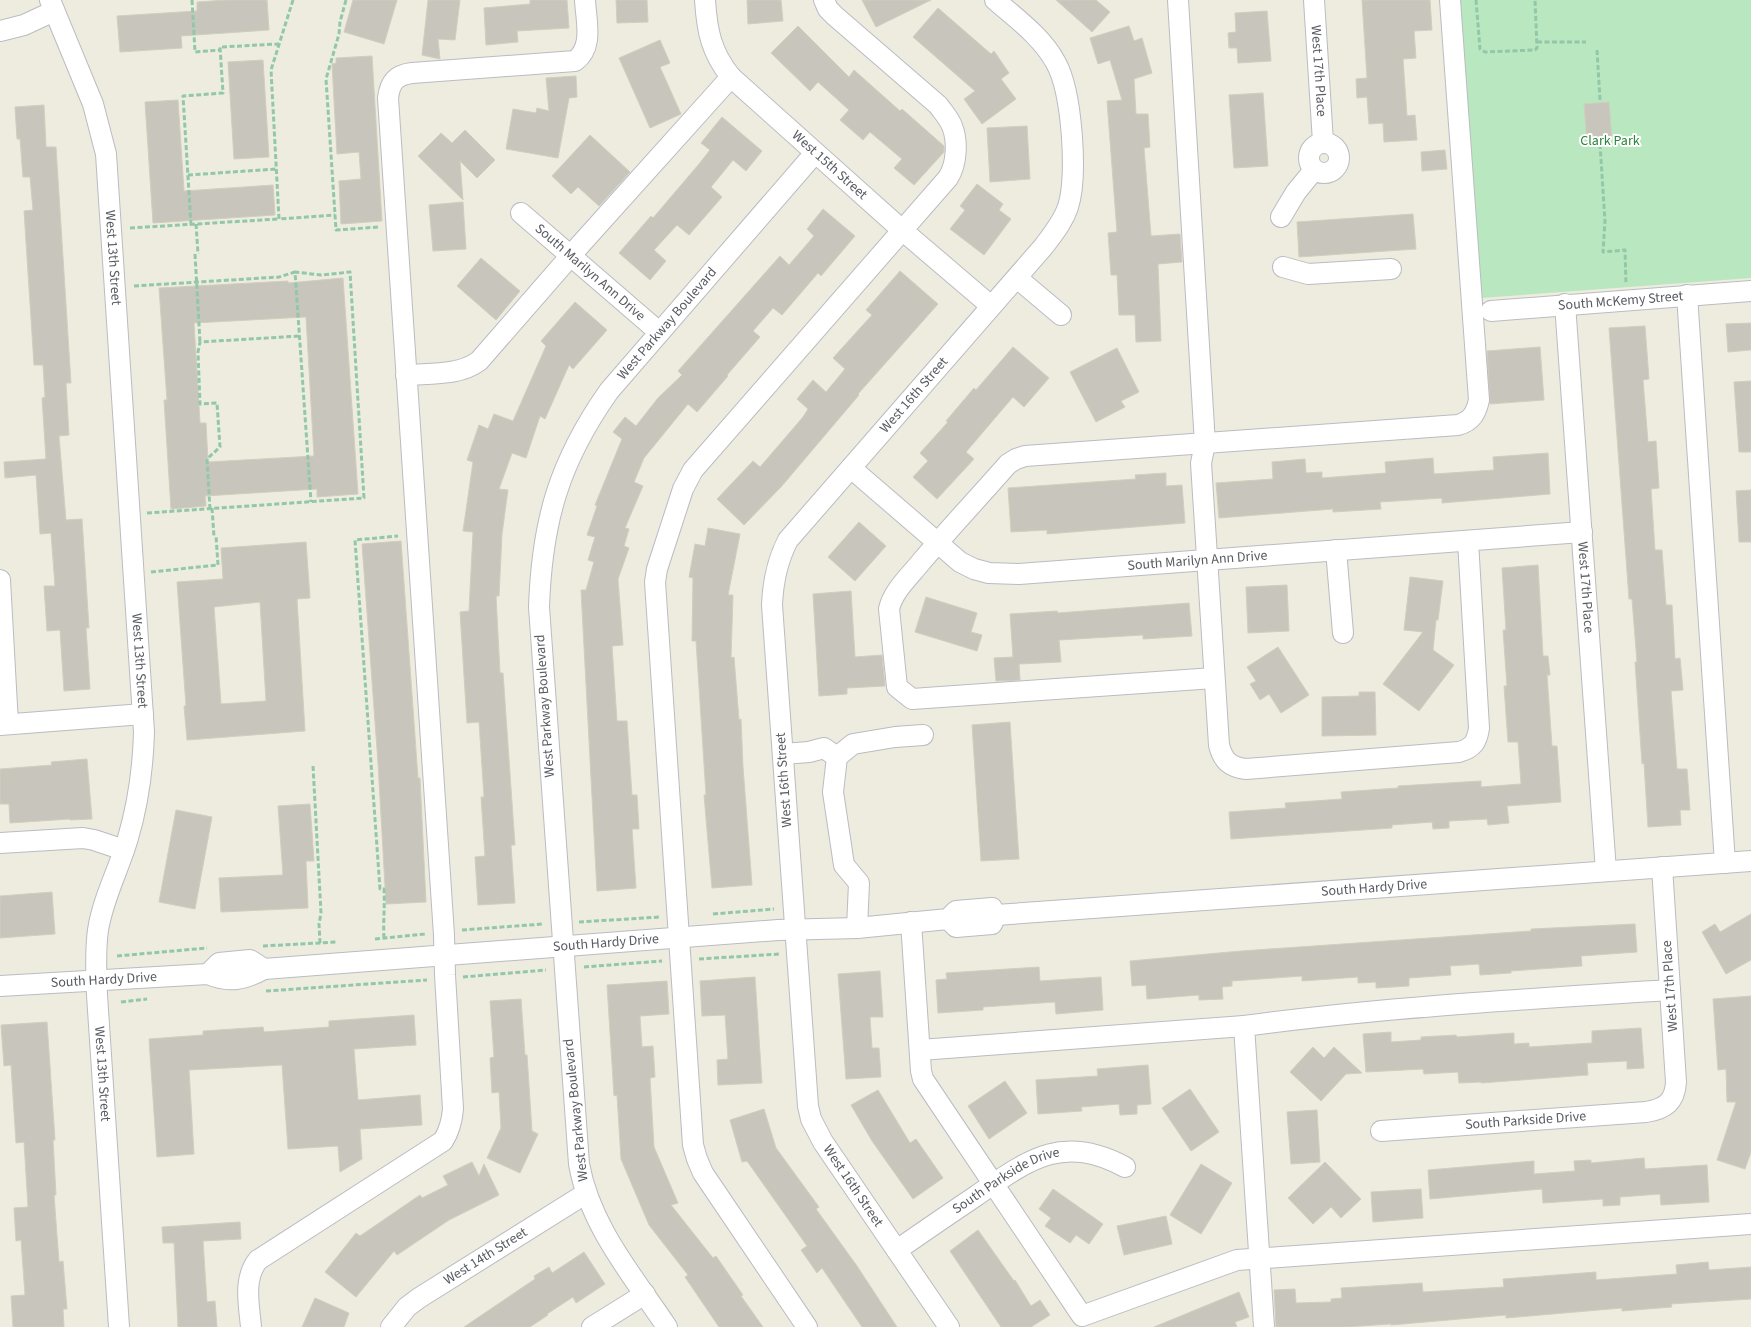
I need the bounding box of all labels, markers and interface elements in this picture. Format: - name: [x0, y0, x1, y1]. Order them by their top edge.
- street label: West 17th Place: [1306, 24, 1331, 117]
- street label: West 15th Street: [787, 126, 872, 205]
- park label: Clark Park: [1580, 131, 1640, 151]
- street label: West 13th Street: [100, 209, 126, 306]
- street label: South Marilyn Ann Drive: [530, 219, 650, 326]
- street label: West Parkway Boulevard: [613, 263, 722, 385]
- street label: South McKemy Street: [1557, 286, 1684, 316]
- street label: West 16th Street: [875, 352, 953, 438]
- street label: West 17th Place: [1572, 541, 1599, 634]
- street label: South Marilyn Ann Drive: [1127, 546, 1268, 576]
- street label: West 13th Street: [126, 612, 152, 709]
- street label: West Parkway Boulevard: [530, 634, 560, 778]
- street label: West 16th Street: [771, 732, 797, 828]
- street label: South Hardy Drive: [1320, 874, 1428, 902]
- street label: South Hardy Drive: [552, 929, 660, 957]
- street label: West 17th Place: [1657, 940, 1683, 1032]
- street label: South Hardy Drive: [50, 967, 158, 993]
- street label: West 13th Street: [89, 1026, 115, 1122]
- street label: West Parkway Boulevard: [559, 1038, 593, 1182]
- street label: South Parkside Drive: [1464, 1106, 1587, 1135]
- street label: West 16th Street: [818, 1141, 888, 1231]
- street label: South Parkside Drive: [948, 1142, 1061, 1219]
- street label: West 14th Street: [440, 1222, 531, 1290]

